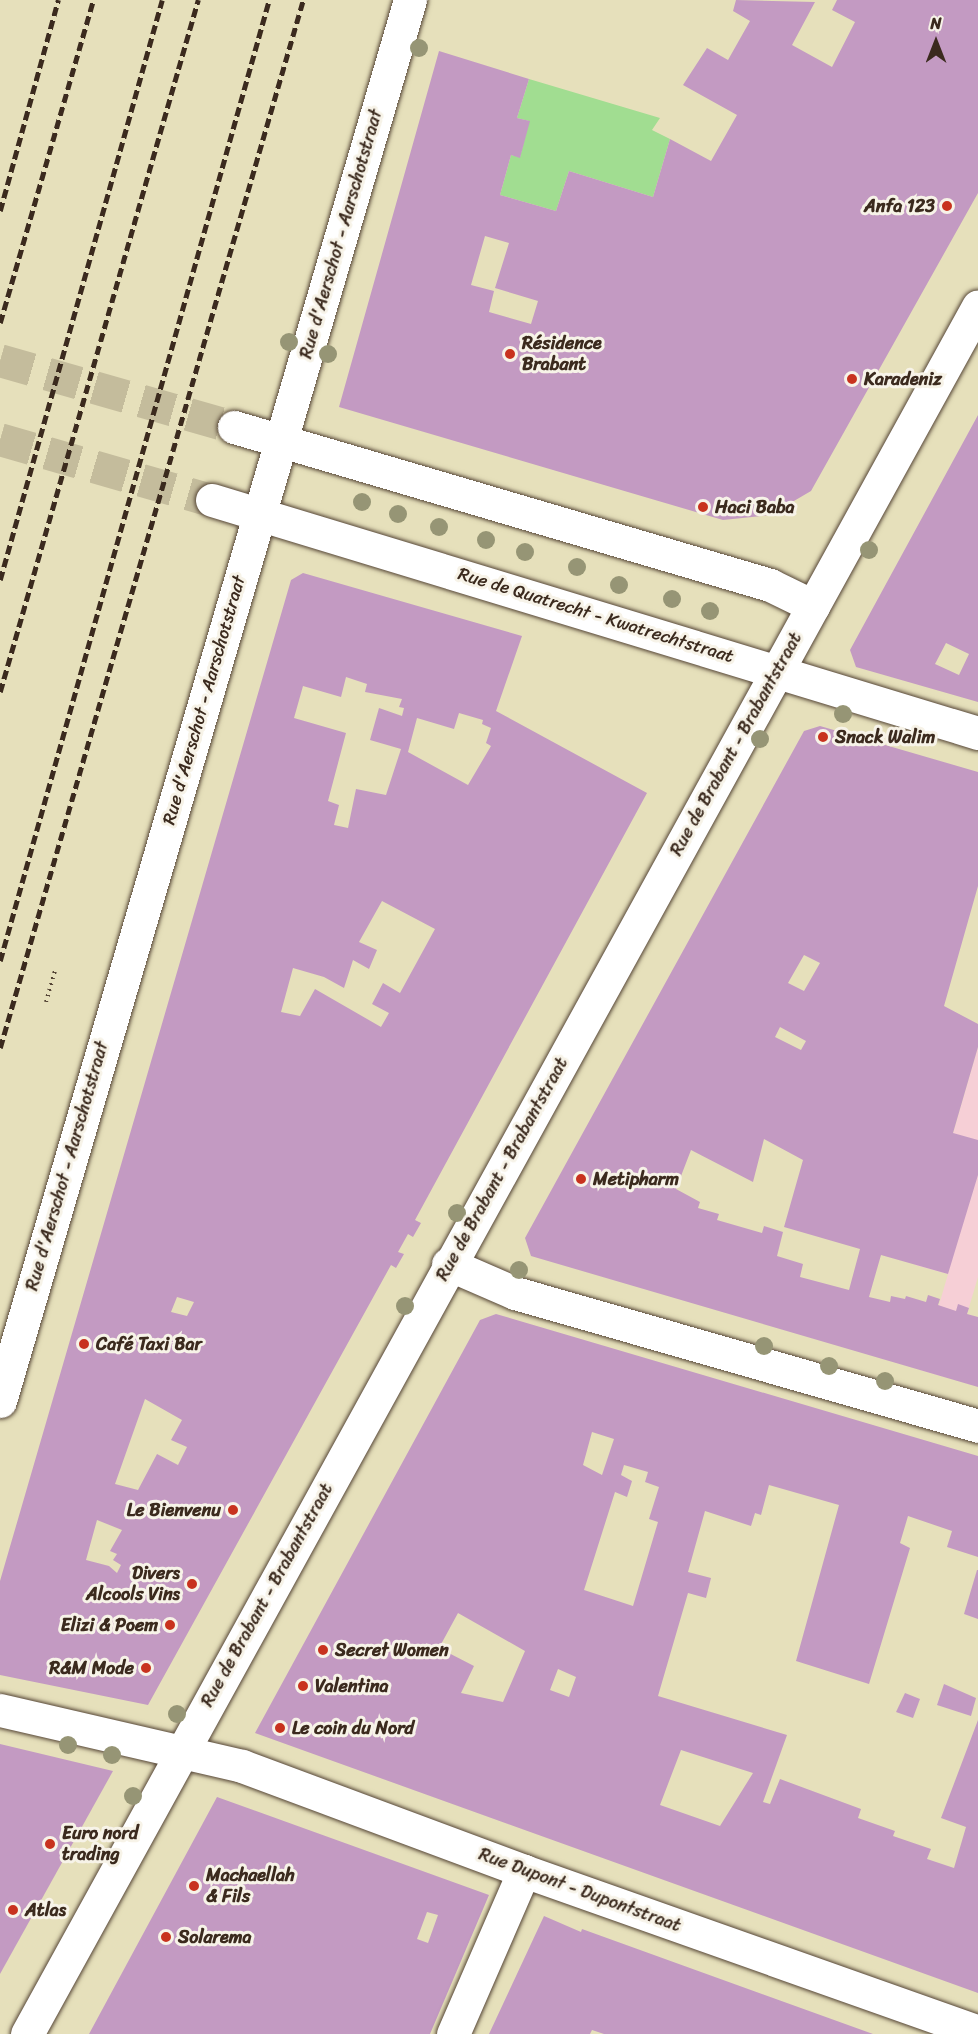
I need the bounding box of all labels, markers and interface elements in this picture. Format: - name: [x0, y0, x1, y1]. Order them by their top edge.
- text: N: [930, 9, 942, 38]
- north arrow: [906, 12, 966, 72]
- street label: Rue d'Aerschot - Aarschotstraat: [295, 107, 387, 361]
- place label: Anfa 123: [864, 195, 935, 217]
- marker: Anfa 123: [940, 199, 954, 213]
- place label: Résidence Brabant: [522, 333, 602, 376]
- marker: Résidence Brabant: [503, 347, 517, 361]
- place label: Karadeniz: [864, 368, 942, 390]
- marker: Karadeniz: [845, 372, 859, 386]
- place label: Haci Baba: [715, 496, 795, 518]
- marker: Haci Baba: [696, 500, 710, 514]
- street label: Rue de Quatrecht - Kwatrechtstraat: [455, 563, 737, 667]
- street label: Rue d'Aerschot - Aarschotstraat: [158, 573, 250, 827]
- street label: Rue de Brabant - Brabantstraat: [665, 628, 807, 860]
- place label: Snack Walim: [835, 726, 935, 748]
- marker: Snack Walim: [816, 730, 830, 744]
- street label: Rue d'Aerschot - Aarschotstraat: [21, 1039, 113, 1293]
- street label: Rue de Brabant - Brabantstraat: [431, 1053, 573, 1285]
- place label: Metipharm: [593, 1168, 679, 1190]
- marker: Metipharm: [574, 1172, 588, 1186]
- place label: Café Taxi Bar: [96, 1333, 202, 1355]
- marker: Café Taxi Bar: [77, 1337, 91, 1351]
- street label: Rue de Brabant - Brabantstraat: [196, 1479, 338, 1711]
- place label: Le Bienvenu: [127, 1499, 221, 1521]
- marker: Le Bienvenu: [226, 1503, 240, 1517]
- place label: Divers Alcools Vins: [84, 1563, 180, 1606]
- marker: Divers Alcools Vins: [185, 1577, 199, 1591]
- place label: Elizi & Poem: [60, 1614, 158, 1636]
- marker: Elizi & Poem: [163, 1618, 177, 1632]
- place label: Secret Women: [335, 1639, 449, 1661]
- marker: Secret Women: [316, 1643, 330, 1657]
- place label: R&M Mode: [49, 1657, 134, 1679]
- marker: R&M Mode: [139, 1661, 153, 1675]
- place label: Valentina: [315, 1675, 389, 1697]
- marker: Valentina: [296, 1679, 310, 1693]
- place label: Le coin du Nord: [292, 1717, 414, 1739]
- marker: Le coin du Nord: [273, 1721, 287, 1735]
- place label: Euro nord trading: [62, 1823, 139, 1866]
- marker: Euro nord trading: [43, 1837, 57, 1851]
- street label: Rue Dupont - Dupontstraat: [476, 1843, 684, 1937]
- place label: Machaellah & Fils: [206, 1865, 295, 1908]
- marker: Machaellah & Fils: [187, 1879, 201, 1893]
- place label: Atlas: [25, 1899, 66, 1921]
- marker: Atlas: [6, 1903, 20, 1917]
- place label: Solarema: [178, 1926, 252, 1948]
- marker: Solarema: [159, 1930, 173, 1944]

